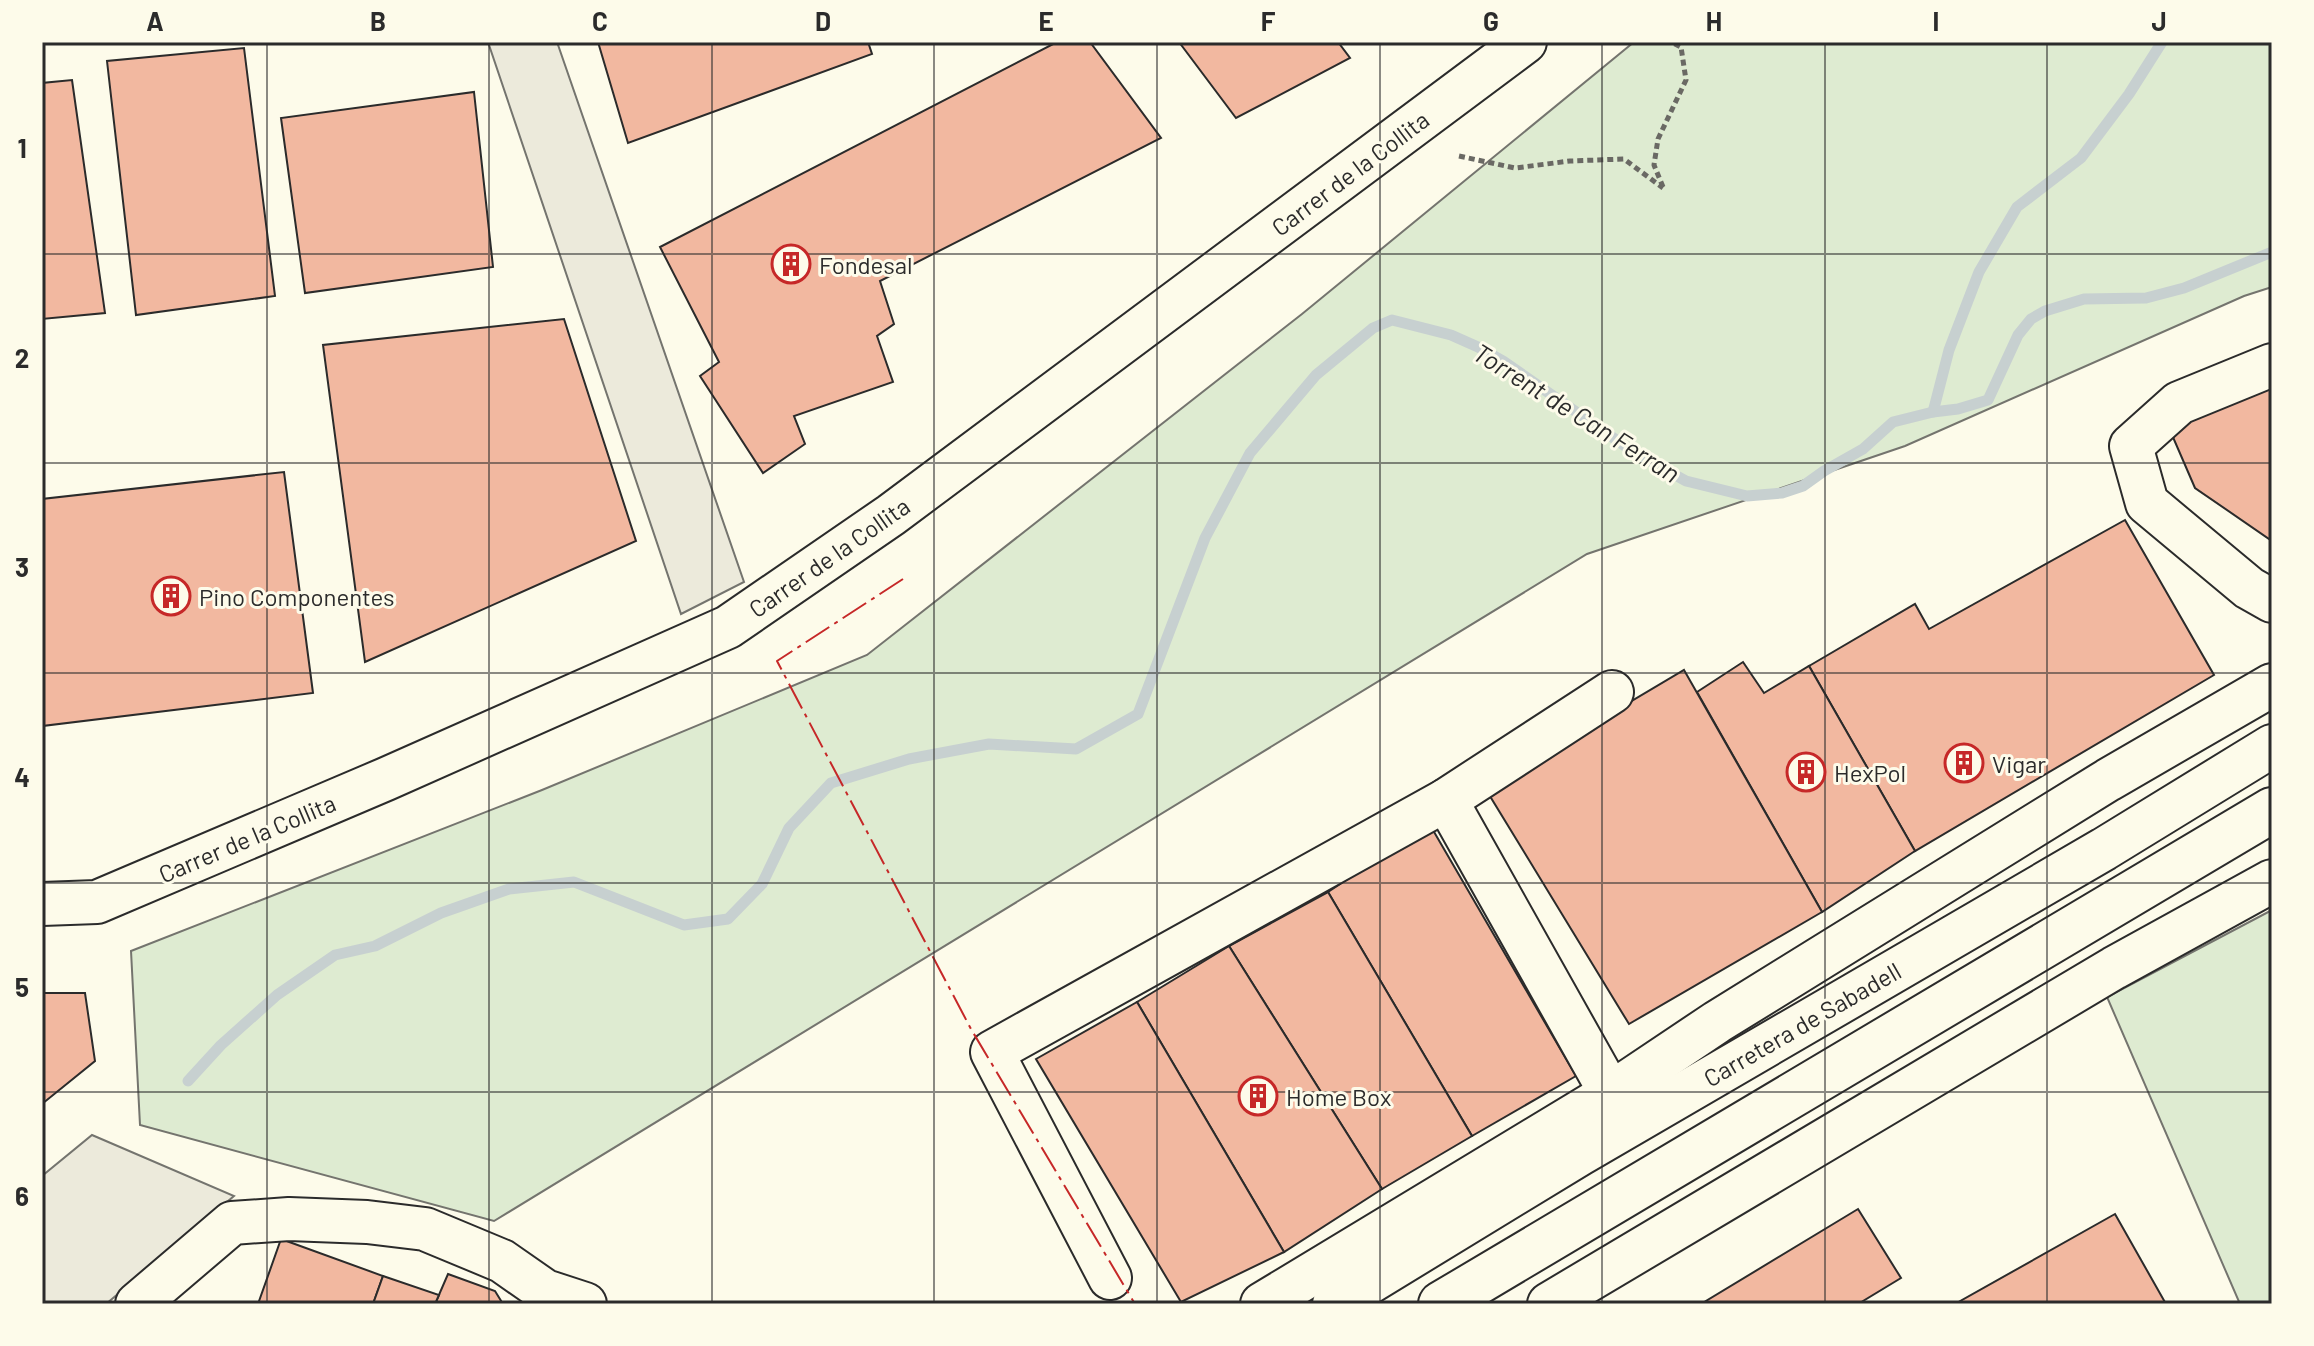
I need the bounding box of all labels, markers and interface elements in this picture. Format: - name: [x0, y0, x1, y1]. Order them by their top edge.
- text: A: [146, 5, 164, 36]
- text: B: [370, 5, 386, 36]
- text: C: [592, 5, 608, 36]
- text: D: [815, 5, 831, 36]
- text: E: [1038, 5, 1054, 36]
- text: F: [1261, 5, 1276, 36]
- text: G: [1483, 5, 1499, 36]
- text: H: [1706, 5, 1722, 36]
- text: I: [1933, 5, 1939, 36]
- text: J: [2151, 5, 2167, 36]
- street label: Carrer de la Collita: [1266, 104, 1434, 242]
- text: 1: [17, 132, 27, 163]
- building icon: Fondesal: [770, 243, 812, 285]
- place label: Fondesal: [819, 250, 913, 279]
- water label: Torrent de Can Ferran: [1468, 336, 1686, 488]
- text: 2: [15, 342, 29, 373]
- street label: Carrer de la Collita: [743, 491, 915, 623]
- text: 3: [15, 551, 29, 582]
- building icon: Pino Componentes: [150, 575, 192, 617]
- place label: Pino Componentes: [199, 582, 395, 611]
- building icon: Vigar: [1943, 742, 1985, 784]
- place label: Vigar: [1992, 749, 2046, 778]
- building icon: HexPol: [1785, 751, 1827, 793]
- place label: HexPol: [1834, 758, 1906, 787]
- text: 4: [14, 761, 30, 792]
- street label: Carrer de la Collita: [154, 788, 340, 888]
- street label: Carretera de Sabadell: [1698, 956, 1906, 1092]
- text: 5: [15, 971, 29, 1002]
- building icon: Home Box: [1237, 1075, 1279, 1117]
- place label: Home Box: [1286, 1082, 1391, 1111]
- text: 6: [15, 1180, 29, 1211]

